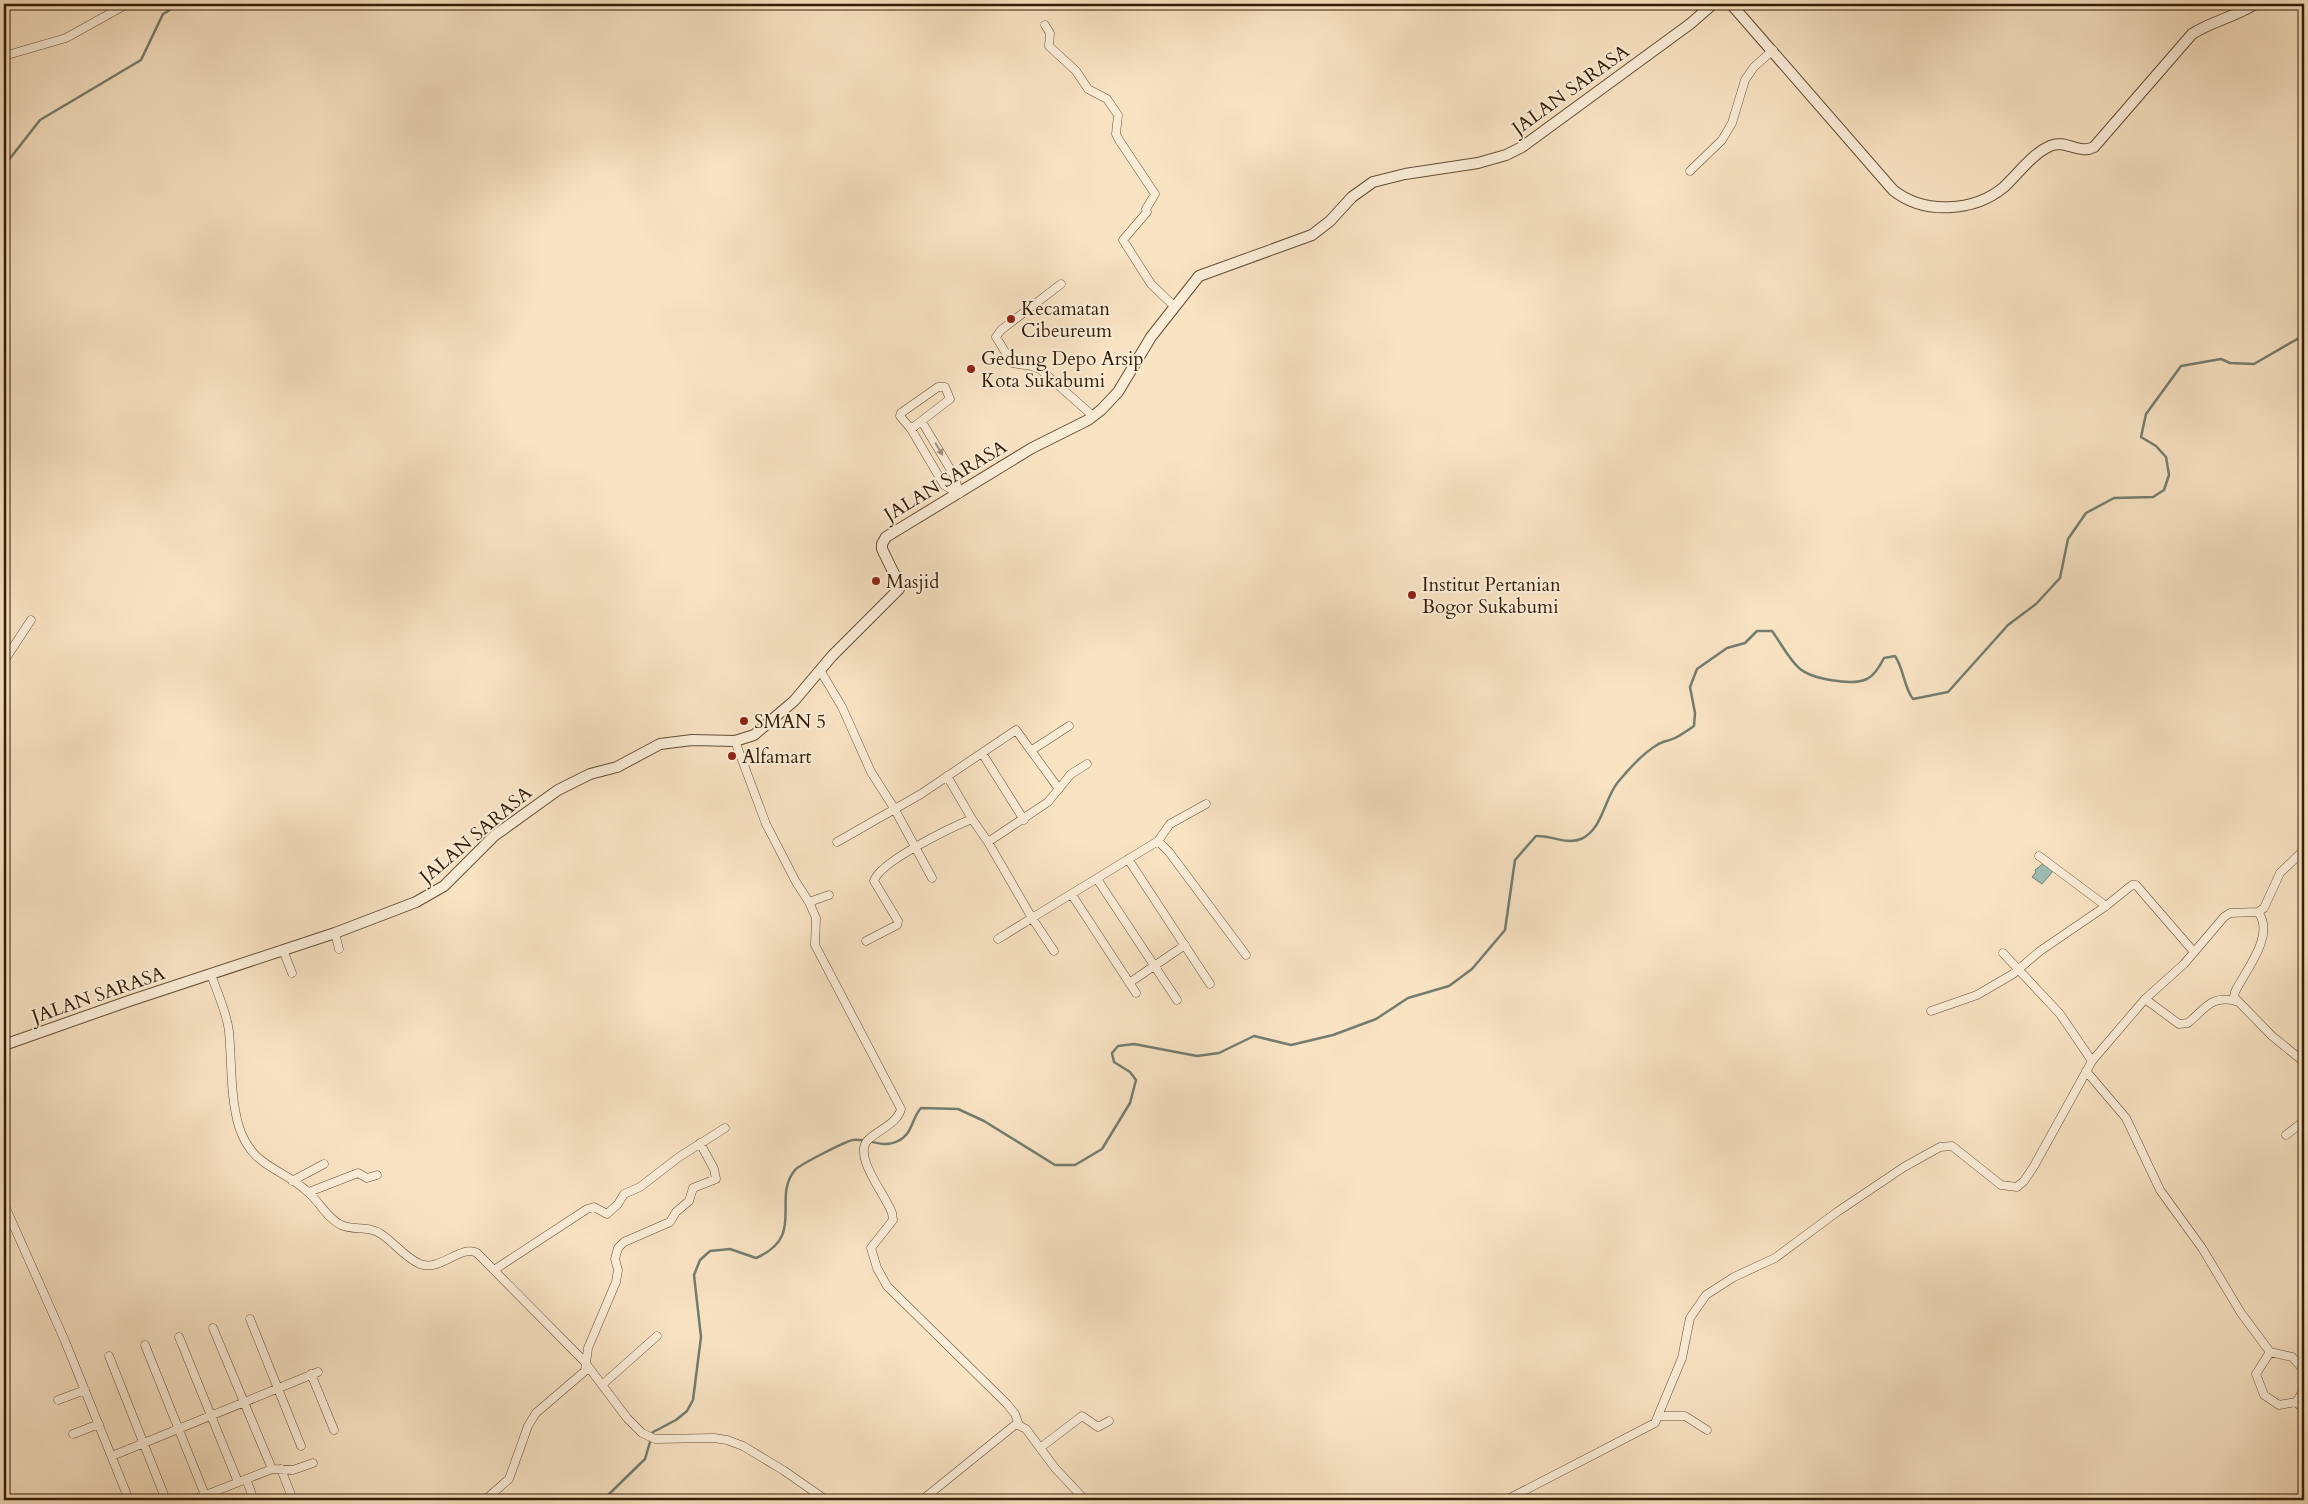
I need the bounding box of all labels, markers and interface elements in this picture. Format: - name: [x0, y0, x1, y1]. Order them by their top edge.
- street label: JALAN SARASA: [1504, 38, 1635, 143]
- place label: Kecamatan Cibeureum: [1021, 296, 1113, 344]
- marker: Kecamatan Cibeureum: [1005, 313, 1017, 325]
- place label: Gedung Depo Arsip Kota Sukabumi: [981, 346, 1144, 394]
- marker: Gedung Depo Arsip Kota Sukabumi: [965, 363, 977, 375]
- street label: JALAN SARASA: [877, 434, 1012, 529]
- one-way arrow: [934, 443, 943, 456]
- place label: Masjid: [886, 569, 939, 595]
- place label: Institut Pertanian Bogor Sukabumi: [1422, 572, 1561, 620]
- marker: Masjid: [870, 575, 882, 587]
- marker: Institut Pertanian Bogor Sukabumi: [1406, 589, 1418, 601]
- place label: SMAN 5: [754, 709, 826, 735]
- marker: SMAN 5: [738, 715, 750, 727]
- place label: Alfamart: [742, 744, 812, 770]
- marker: Alfamart: [726, 750, 738, 762]
- street label: JALAN SARASA: [412, 780, 538, 891]
- street label: JALAN SARASA: [26, 960, 169, 1031]

